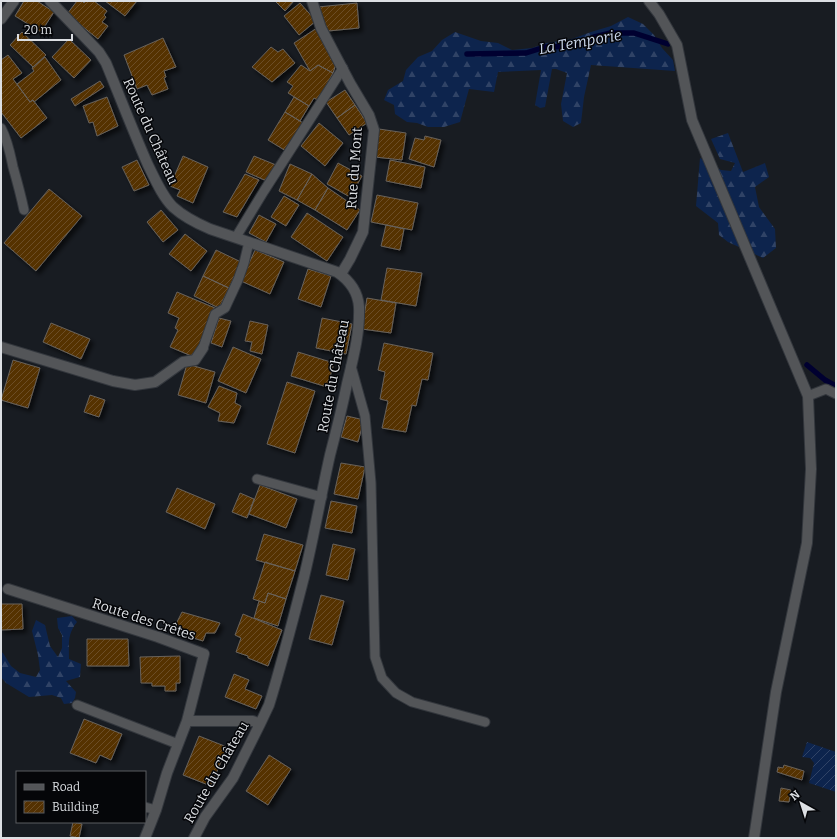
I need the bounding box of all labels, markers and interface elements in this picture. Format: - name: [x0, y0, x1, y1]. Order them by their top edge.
- scale bar: [18, 16, 72, 42]
- text: 20 m: [24, 23, 53, 37]
- water label: La Temporie: [537, 26, 623, 58]
- street label: Route du Château: [119, 75, 182, 187]
- street label: Rue du Mont: [343, 126, 366, 210]
- street label: Route du Château: [314, 318, 353, 434]
- street label: Route des Crêtes: [90, 595, 198, 644]
- street label: Route du Château: [180, 718, 253, 826]
- legend: [16, 771, 146, 823]
- text: Road: [52, 780, 80, 794]
- north arrow: [781, 783, 821, 823]
- text: N: [788, 788, 803, 803]
- text: Building: [52, 800, 99, 814]

